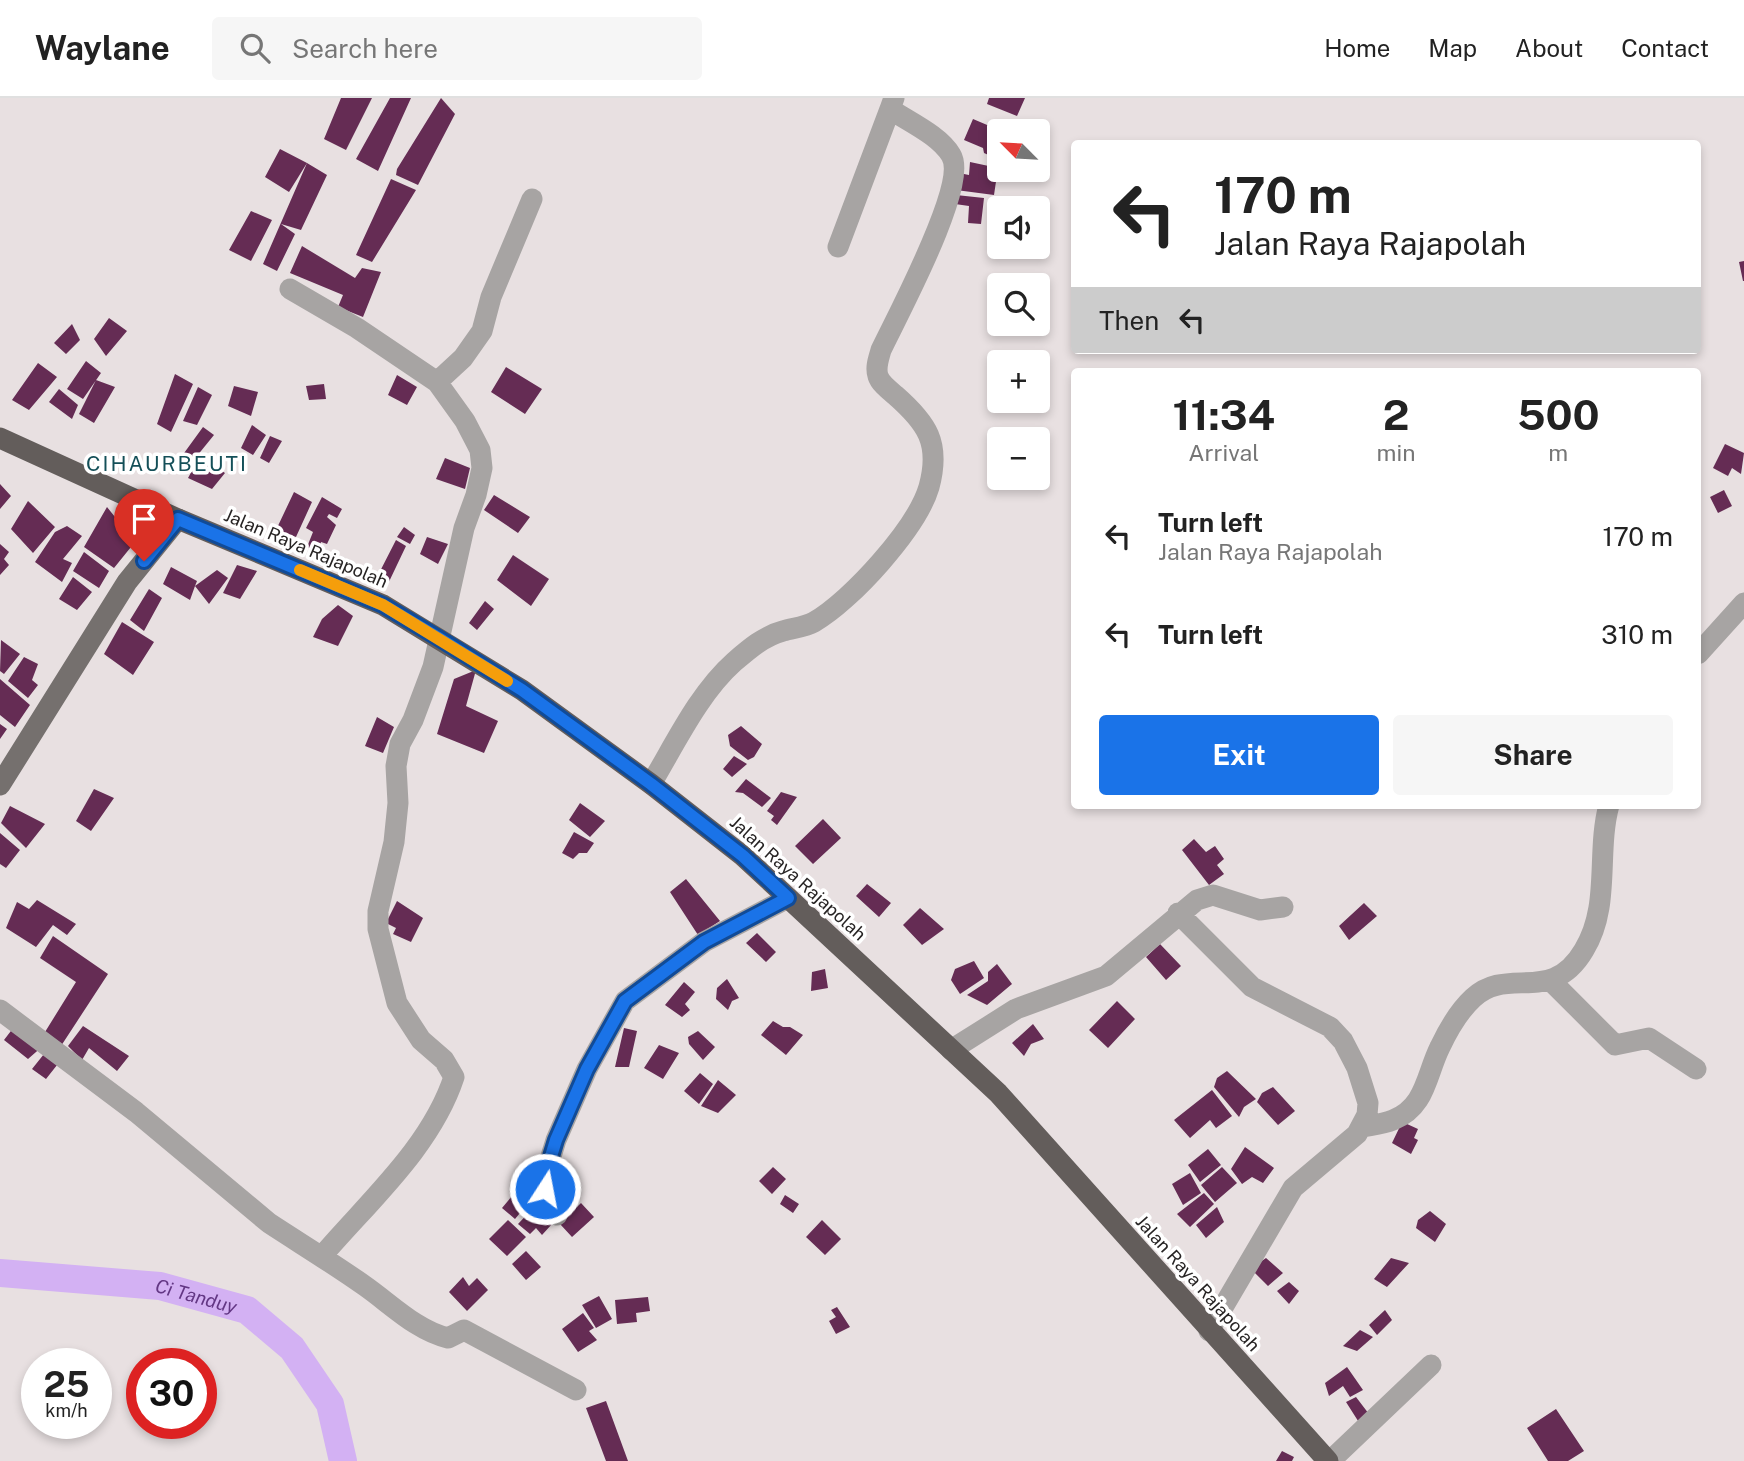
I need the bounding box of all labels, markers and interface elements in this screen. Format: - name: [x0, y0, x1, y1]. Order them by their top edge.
- search box: [212, 17, 702, 80]
- text: Waylane: [35, 29, 170, 67]
- icon: search: [236, 29, 274, 67]
- text: Search here: [292, 33, 438, 64]
- text: Home: [1324, 34, 1390, 62]
- text: Map: [1428, 34, 1477, 62]
- text: About: [1515, 34, 1583, 62]
- text: Contact: [1621, 34, 1709, 62]
- north arrow: [987, 119, 1050, 182]
- map controls: [987, 119, 1050, 490]
- text: 170 m: [1214, 166, 1352, 224]
- icon: left: [1099, 168, 1190, 259]
- button: sound: [987, 196, 1050, 259]
- text: Jalan Raya Rajapolah: [1214, 225, 1526, 262]
- button: search: [987, 273, 1050, 336]
- icon: left: [1173, 301, 1211, 339]
- text: Then: [1099, 305, 1159, 336]
- button: +: [987, 350, 1050, 413]
- text: 11:34: [1173, 390, 1275, 439]
- text: 2: [1383, 390, 1409, 439]
- text: 500: [1517, 390, 1599, 439]
- button: −: [987, 427, 1050, 490]
- text: Arrival: [1188, 439, 1259, 466]
- text: min: [1377, 439, 1416, 466]
- text: m: [1548, 439, 1568, 466]
- district label: CIHAURBEUTI: [86, 451, 248, 476]
- pin: [114, 489, 174, 561]
- icon: arrive: [125, 500, 163, 538]
- street label: Jalan Raya Rajapolah: [221, 504, 391, 592]
- text: Turn left: [1158, 507, 1263, 538]
- icon: left: [1099, 517, 1137, 555]
- text: 170 m: [1603, 521, 1673, 552]
- text: Jalan Raya Rajapolah: [1158, 538, 1382, 565]
- icon: left: [1099, 615, 1137, 653]
- text: Turn left: [1158, 619, 1263, 650]
- text: 310 m: [1601, 619, 1673, 650]
- button: Exit: [1099, 715, 1379, 795]
- button: Share: [1393, 715, 1673, 795]
- street label: Jalan Raya Rajapolah: [726, 811, 870, 945]
- position arrow: [508, 1152, 582, 1226]
- street label: Jalan Raya Rajapolah: [1131, 1211, 1265, 1355]
- water label: Ci Tanduy: [153, 1274, 240, 1318]
- speed limit sign: 30: [126, 1348, 217, 1439]
- text: 25: [44, 1364, 89, 1405]
- text: km/h: [45, 1400, 88, 1421]

